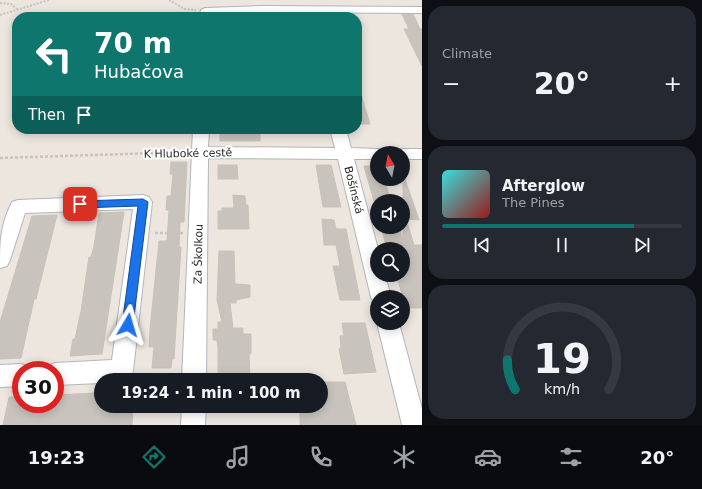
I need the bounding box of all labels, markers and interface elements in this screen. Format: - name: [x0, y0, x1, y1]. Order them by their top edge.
- text: 70 m: [94, 27, 172, 60]
- icon: left: [28, 28, 80, 80]
- text: Climate: [442, 46, 492, 61]
- text: Hubačova: [94, 61, 184, 82]
- text: 20°: [534, 66, 590, 101]
- text: −: [442, 71, 460, 96]
- text: +: [664, 71, 682, 96]
- icon: arrive: [73, 104, 95, 126]
- text: Then: [28, 106, 65, 124]
- street label: K Hluboké cestě: [144, 146, 233, 161]
- north arrow: [370, 146, 410, 186]
- map controls: [370, 146, 410, 330]
- street label: Bošínská: [341, 165, 366, 215]
- text: Afterglow: [502, 177, 585, 195]
- pin: [63, 187, 97, 221]
- icon: arrive: [69, 193, 91, 215]
- button: sound: [370, 194, 410, 234]
- text: The Pines: [502, 195, 565, 210]
- street label: Za Školkou: [191, 224, 206, 284]
- icon: previous: [471, 234, 493, 256]
- icon: pause: [551, 234, 573, 256]
- icon: next: [631, 234, 653, 256]
- button: search: [370, 242, 410, 282]
- button: layers: [370, 290, 410, 330]
- position arrow: [107, 304, 149, 346]
- text: 19: [533, 334, 591, 383]
- speed limit sign: 30: [12, 361, 64, 413]
- text: km/h: [544, 381, 580, 397]
- text: 19:24 · 1 min · 100 m: [121, 384, 301, 402]
- icon: directions: [140, 443, 168, 471]
- icon: music: [224, 443, 252, 471]
- icon: phone: [307, 443, 335, 471]
- icon: climate: [390, 443, 418, 471]
- icon: car: [474, 443, 502, 471]
- icon: filters: [557, 443, 585, 471]
- text: 19:23: [28, 447, 85, 468]
- text: 20°: [640, 447, 674, 468]

